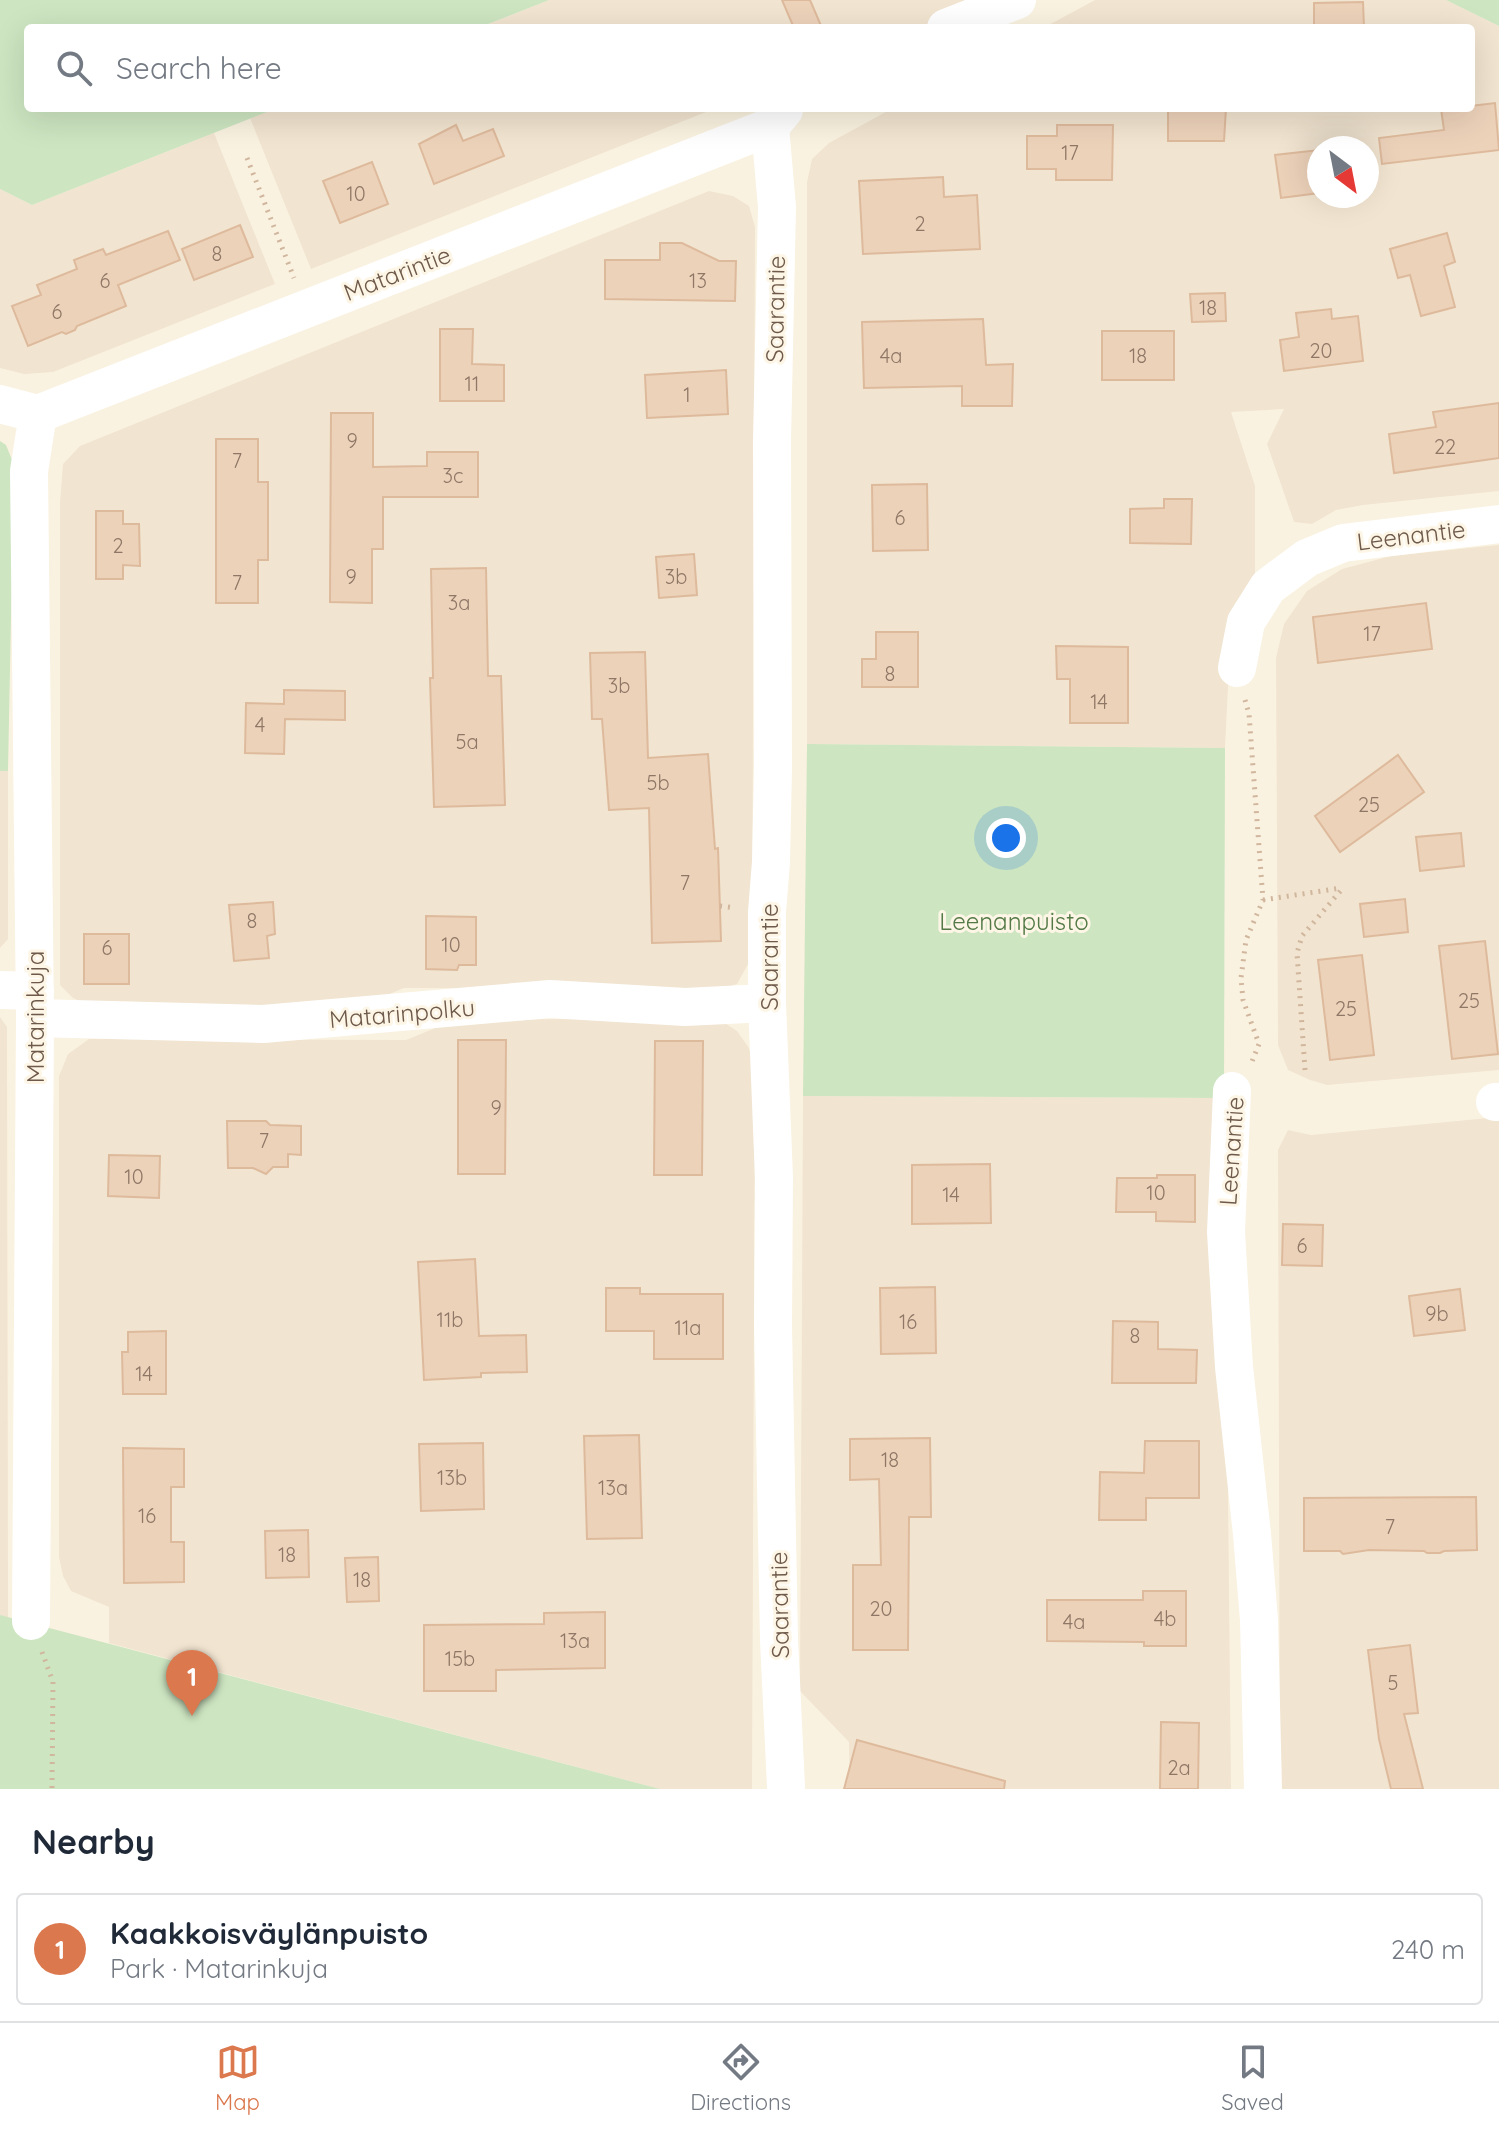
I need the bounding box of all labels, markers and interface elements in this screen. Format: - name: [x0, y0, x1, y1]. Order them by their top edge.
- search box: [24, 24, 1475, 112]
- icon: search: [52, 46, 96, 90]
- text: Search here: [116, 49, 282, 87]
- north arrow: [1307, 136, 1379, 208]
- house number: 17: [1061, 140, 1079, 165]
- house number: 10: [346, 181, 366, 206]
- house number: 2: [914, 211, 926, 236]
- street label: Matarintie: [339, 239, 455, 307]
- house number: 8: [212, 241, 222, 266]
- street label: Saarantie: [759, 255, 791, 363]
- house number: 6: [100, 268, 111, 293]
- house number: 13: [689, 268, 707, 293]
- house number: 18: [1199, 295, 1217, 320]
- house number: 6: [52, 299, 63, 324]
- house number: 20: [1310, 338, 1332, 363]
- house number: 4a: [880, 343, 902, 368]
- house number: 18: [1129, 343, 1147, 368]
- house number: 11: [465, 371, 479, 396]
- house number: 1: [683, 382, 691, 407]
- house number: 9: [346, 428, 358, 453]
- house number: 22: [1434, 434, 1456, 459]
- house number: 7: [232, 448, 242, 473]
- house number: 3c: [443, 463, 463, 488]
- house number: 6: [895, 505, 906, 530]
- street label: Leenantie: [1355, 513, 1467, 557]
- house number: 2: [112, 533, 124, 558]
- house number: 9: [345, 564, 357, 589]
- house number: 3b: [665, 564, 687, 589]
- house number: 7: [232, 570, 242, 595]
- house number: 3a: [448, 590, 470, 615]
- house number: 17: [1363, 621, 1381, 646]
- house number: 8: [885, 661, 895, 686]
- house number: 3b: [608, 673, 630, 698]
- house number: 14: [1090, 689, 1108, 714]
- house number: 4: [255, 712, 265, 737]
- house number: 5a: [455, 729, 479, 754]
- house number: 5b: [646, 770, 670, 795]
- house number: 25: [1358, 792, 1380, 817]
- your location: [986, 818, 1026, 858]
- house number: 7: [680, 870, 690, 895]
- street label: Saarantie: [754, 903, 784, 1011]
- park label: Leenanpuisto: [939, 906, 1089, 936]
- house number: 8: [247, 908, 257, 933]
- house number: 10: [441, 932, 461, 957]
- house number: 6: [102, 935, 113, 960]
- street label: Matarinkuja: [20, 951, 50, 1083]
- house number: 25: [1458, 988, 1480, 1013]
- street label: Matarinpolku: [328, 992, 476, 1034]
- house number: 25: [1335, 996, 1357, 1021]
- house number: 9: [490, 1095, 502, 1120]
- street label: Leenantie: [1212, 1096, 1250, 1206]
- house number: 7: [259, 1128, 269, 1153]
- house number: 10: [124, 1164, 144, 1189]
- house number: 10: [1146, 1180, 1166, 1205]
- house number: 14: [942, 1182, 960, 1207]
- house number: 6: [1297, 1233, 1308, 1258]
- house number: 9b: [1425, 1301, 1449, 1326]
- house number: 11b: [437, 1307, 463, 1332]
- house number: 16: [899, 1309, 917, 1334]
- house number: 11a: [675, 1315, 701, 1340]
- house number: 8: [1130, 1323, 1140, 1348]
- house number: 14: [135, 1361, 153, 1386]
- house number: 18: [881, 1447, 899, 1472]
- house number: 13b: [437, 1465, 467, 1490]
- house number: 13a: [598, 1475, 628, 1500]
- house number: 16: [138, 1503, 156, 1528]
- house number: 7: [1385, 1514, 1395, 1539]
- house number: 18: [278, 1542, 296, 1567]
- street label: Saarantie: [763, 1551, 795, 1659]
- house number: 18: [353, 1567, 371, 1592]
- house number: 20: [870, 1596, 892, 1621]
- house number: 4b: [1154, 1606, 1176, 1631]
- house number: 4a: [1063, 1609, 1085, 1634]
- house number: 13a: [560, 1628, 590, 1653]
- house number: 15b: [445, 1646, 475, 1671]
- pin: 1: [166, 1650, 218, 1716]
- house number: 5: [1388, 1670, 1398, 1695]
- house number: 2a: [1167, 1755, 1191, 1780]
- text: Nearby: [32, 1820, 155, 1863]
- text: Kaakkoisväylänpuisto: [110, 1914, 428, 1952]
- text: 1: [55, 1933, 65, 1966]
- text: 240 m: [1391, 1933, 1465, 1966]
- text: Park · Matarinkuja: [110, 1952, 328, 1985]
- tab: Map: [215, 2040, 260, 2116]
- tab: Directions: [690, 2040, 791, 2116]
- tab: Saved: [1221, 2040, 1284, 2116]

